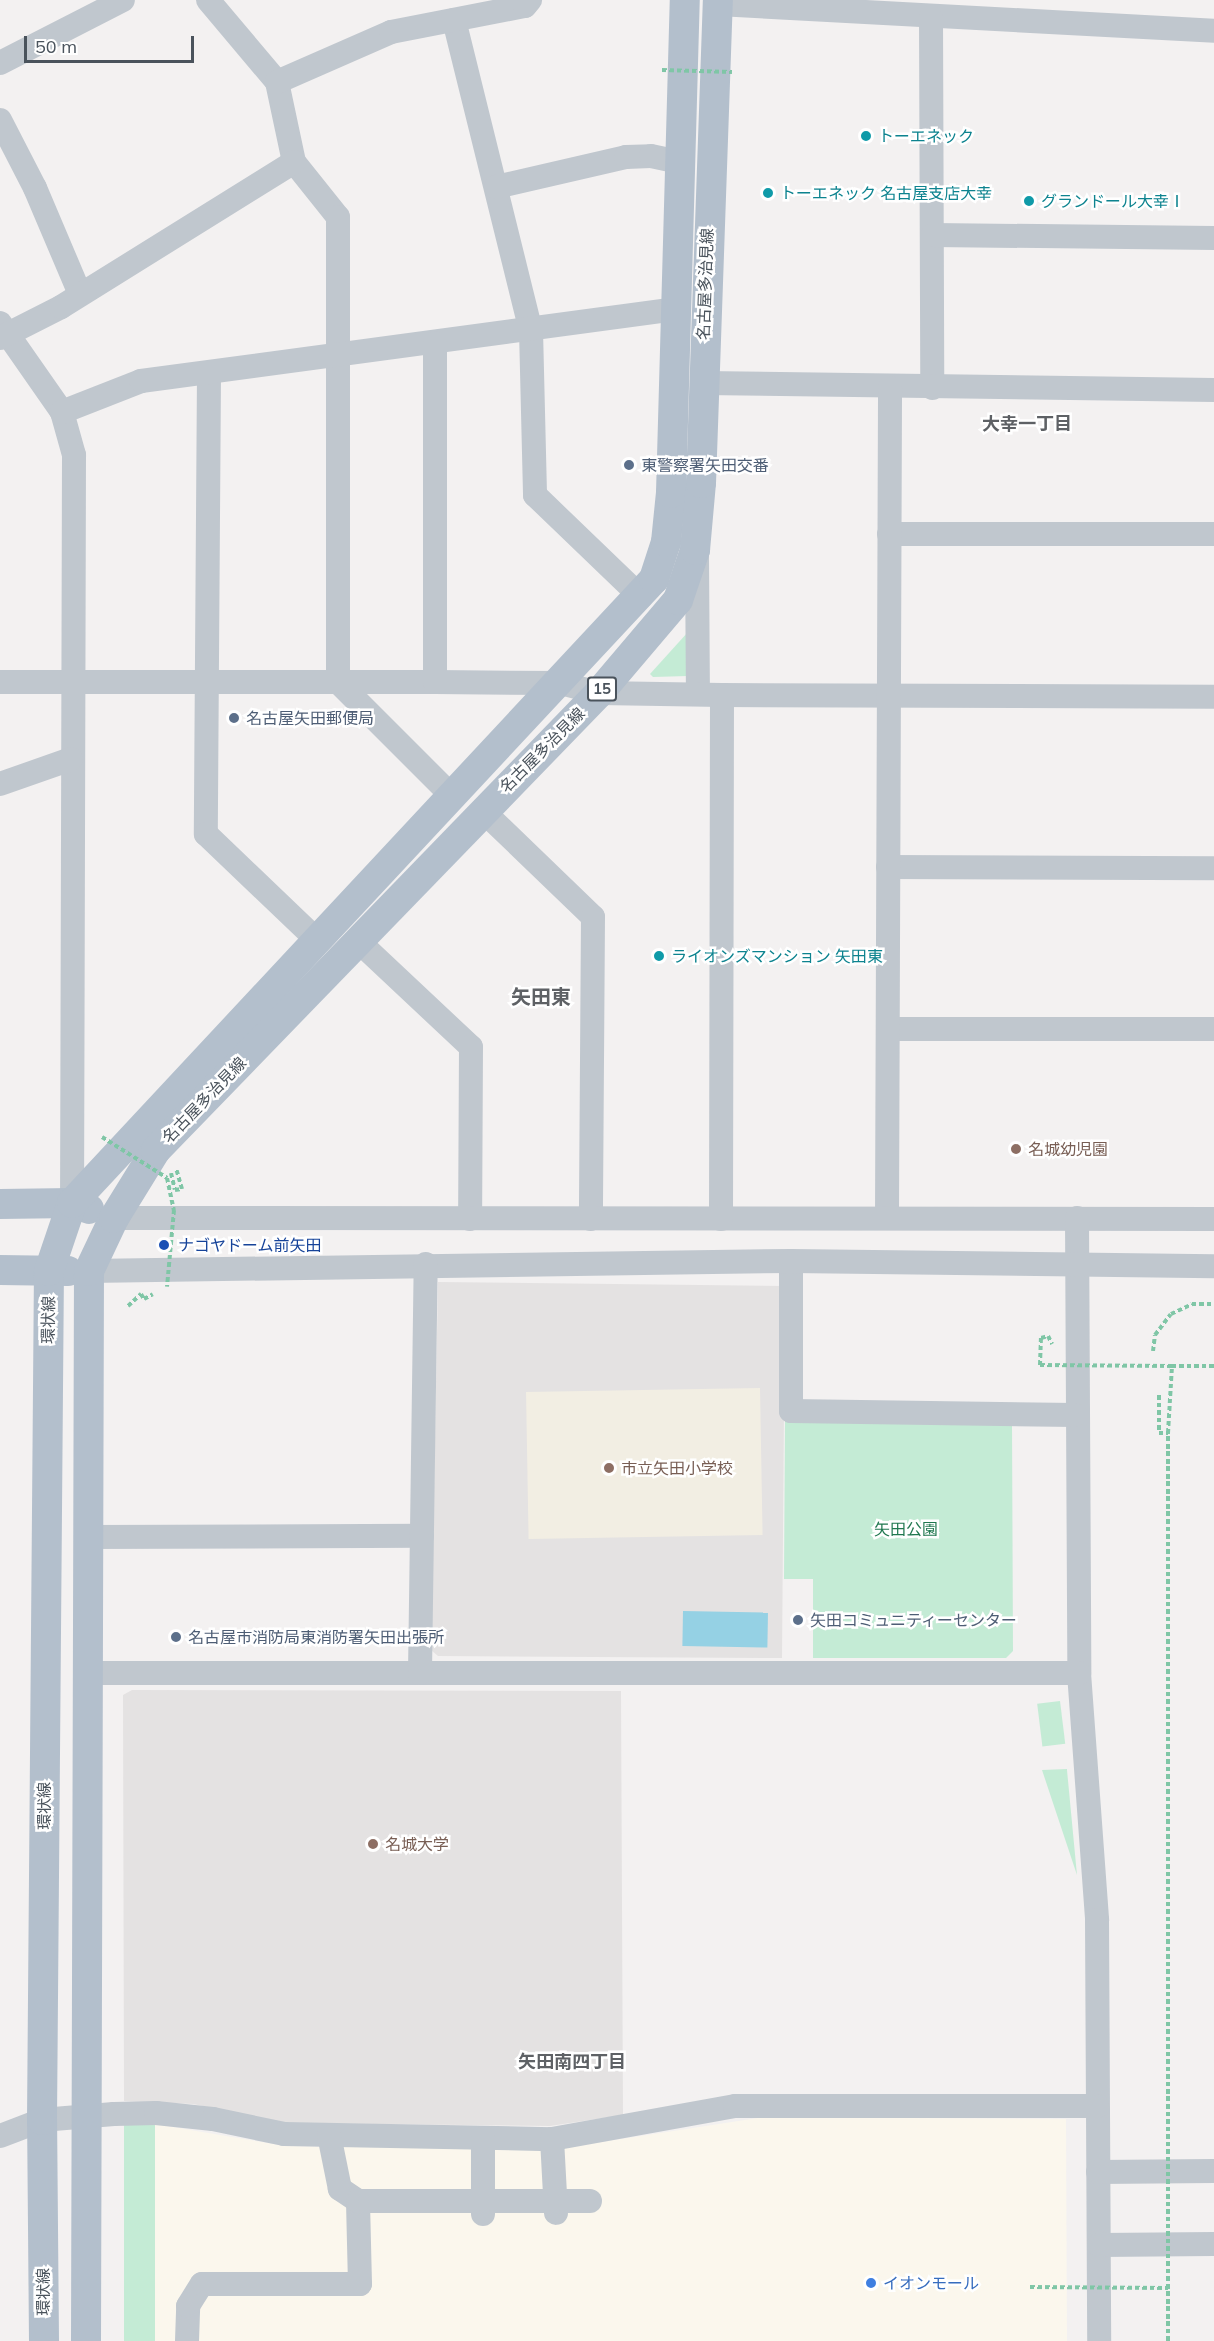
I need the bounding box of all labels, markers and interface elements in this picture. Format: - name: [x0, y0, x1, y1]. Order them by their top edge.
- scale bar: [27, 24, 196, 62]
- text: 50 m: [35, 35, 77, 58]
- place label: トーエネック: [878, 126, 974, 146]
- marker: トーエネック: [859, 129, 873, 143]
- place label: トーエネック 名古屋支店大幸: [780, 183, 992, 203]
- marker: トーエネック 名古屋支店大幸: [761, 186, 775, 200]
- place label: グランドール大幸Ⅰ: [1041, 191, 1185, 211]
- marker: グランドール大幸Ⅰ: [1022, 194, 1036, 208]
- street label: 名古屋多治見線: [693, 228, 717, 340]
- district label: 大幸一丁目: [982, 413, 1072, 435]
- place label: 東警察署矢田交番: [641, 455, 769, 475]
- marker: 東警察署矢田交番: [622, 458, 636, 472]
- road number: 15: [587, 677, 617, 701]
- street label: 名古屋多治見線: [496, 704, 588, 796]
- place label: 名古屋矢田郵便局: [246, 708, 374, 728]
- marker: 名古屋矢田郵便局: [227, 711, 241, 725]
- place label: ライオンズマンション 矢田東: [671, 946, 883, 966]
- marker: ライオンズマンション 矢田東: [652, 949, 666, 963]
- district label: 矢田東: [511, 984, 571, 1008]
- street label: 名古屋多治見線: [158, 1053, 250, 1147]
- place label: 名城幼児園: [1028, 1139, 1108, 1159]
- marker: 名城幼児園: [1009, 1142, 1023, 1156]
- place label: ナゴヤドーム前矢田: [178, 1235, 322, 1255]
- marker: ナゴヤドーム前矢田: [155, 1236, 173, 1254]
- street label: 環状線: [38, 1296, 58, 1344]
- place label: 市立矢田小学校: [621, 1458, 733, 1478]
- marker: 市立矢田小学校: [602, 1461, 616, 1475]
- park label: 矢田公園: [874, 1519, 938, 1539]
- place label: 矢田コミュニティーセンター: [810, 1610, 1018, 1630]
- marker: 矢田コミュニティーセンター: [791, 1613, 805, 1627]
- place label: 名古屋市消防局東消防署矢田出張所: [188, 1627, 444, 1647]
- marker: 名古屋市消防局東消防署矢田出張所: [169, 1630, 183, 1644]
- street label: 環状線: [34, 1782, 54, 1830]
- place label: 名城大学: [385, 1834, 449, 1854]
- marker: 名城大学: [366, 1837, 380, 1851]
- district label: 矢田南四丁目: [518, 2051, 626, 2073]
- street label: 環状線: [33, 2268, 53, 2316]
- place label: イオンモール: [883, 2273, 979, 2293]
- marker: イオンモール: [864, 2276, 878, 2290]

